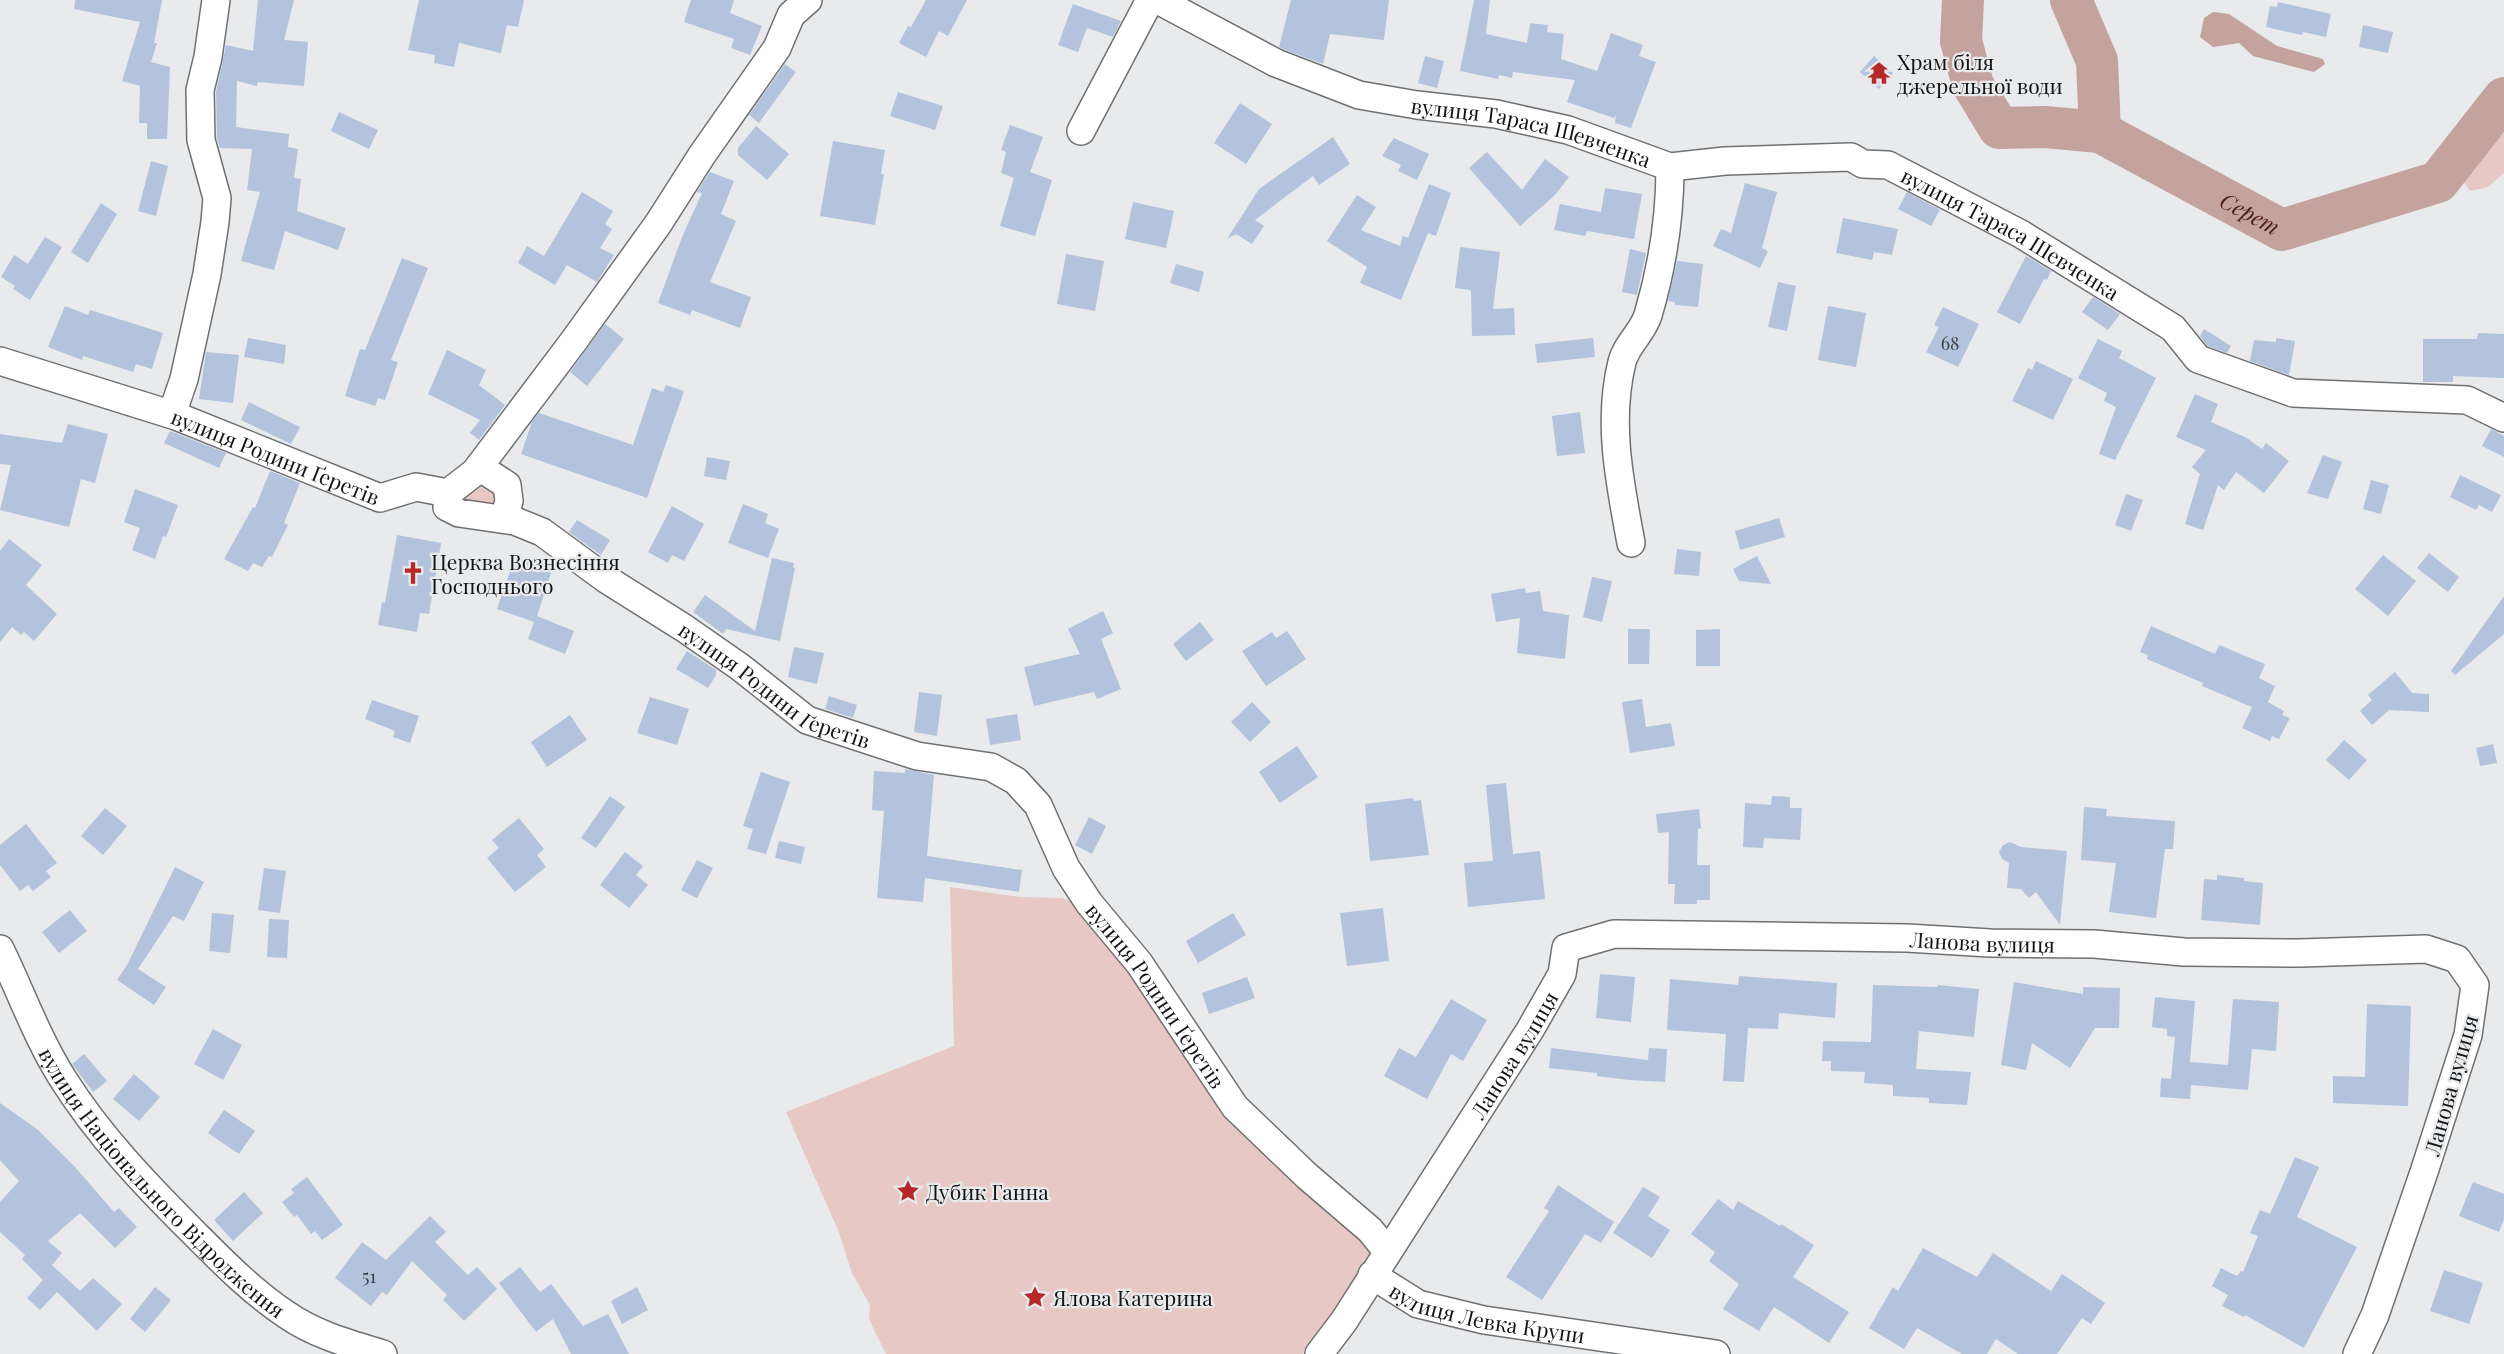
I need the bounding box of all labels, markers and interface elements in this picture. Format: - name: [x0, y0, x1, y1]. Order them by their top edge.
- place label: Храм біля джерельної води: [1897, 47, 2063, 99]
- temple icon: Храм біля джерельної води: [1866, 60, 1892, 86]
- street label: вулиця Тараса Шевченка: [1409, 90, 1655, 173]
- street label: вулиця Тараса Шевченка: [1897, 160, 2126, 306]
- water label: Серет: [2215, 185, 2285, 241]
- house number: 68: [1941, 331, 1959, 355]
- street label: вулиця Родини Ґеретів: [167, 402, 384, 511]
- place label: Церква Вознесіння Господнього: [431, 547, 620, 599]
- church icon: Церква Вознесіння Господнього: [400, 560, 426, 586]
- street label: вулиця Родини Ґеретів: [674, 615, 874, 754]
- street label: вулиця Родини Ґеретів: [1080, 896, 1232, 1093]
- street label: Ланова вулиця: [1908, 924, 2055, 958]
- street label: Ланова вулиця: [1463, 986, 1563, 1125]
- street label: Ланова вулиця: [2416, 1011, 2483, 1160]
- street label: вулиця Національного Відродження: [33, 1042, 291, 1323]
- place label: Дубик Ганна: [926, 1177, 1049, 1205]
- place icon: Дубик Ганна: [895, 1178, 921, 1204]
- house number: 51: [362, 1264, 376, 1288]
- street label: вулиця Левка Крупи: [1385, 1276, 1587, 1349]
- place label: Ялова Катерина: [1052, 1283, 1213, 1311]
- place icon: Ялова Катерина: [1022, 1284, 1048, 1310]

